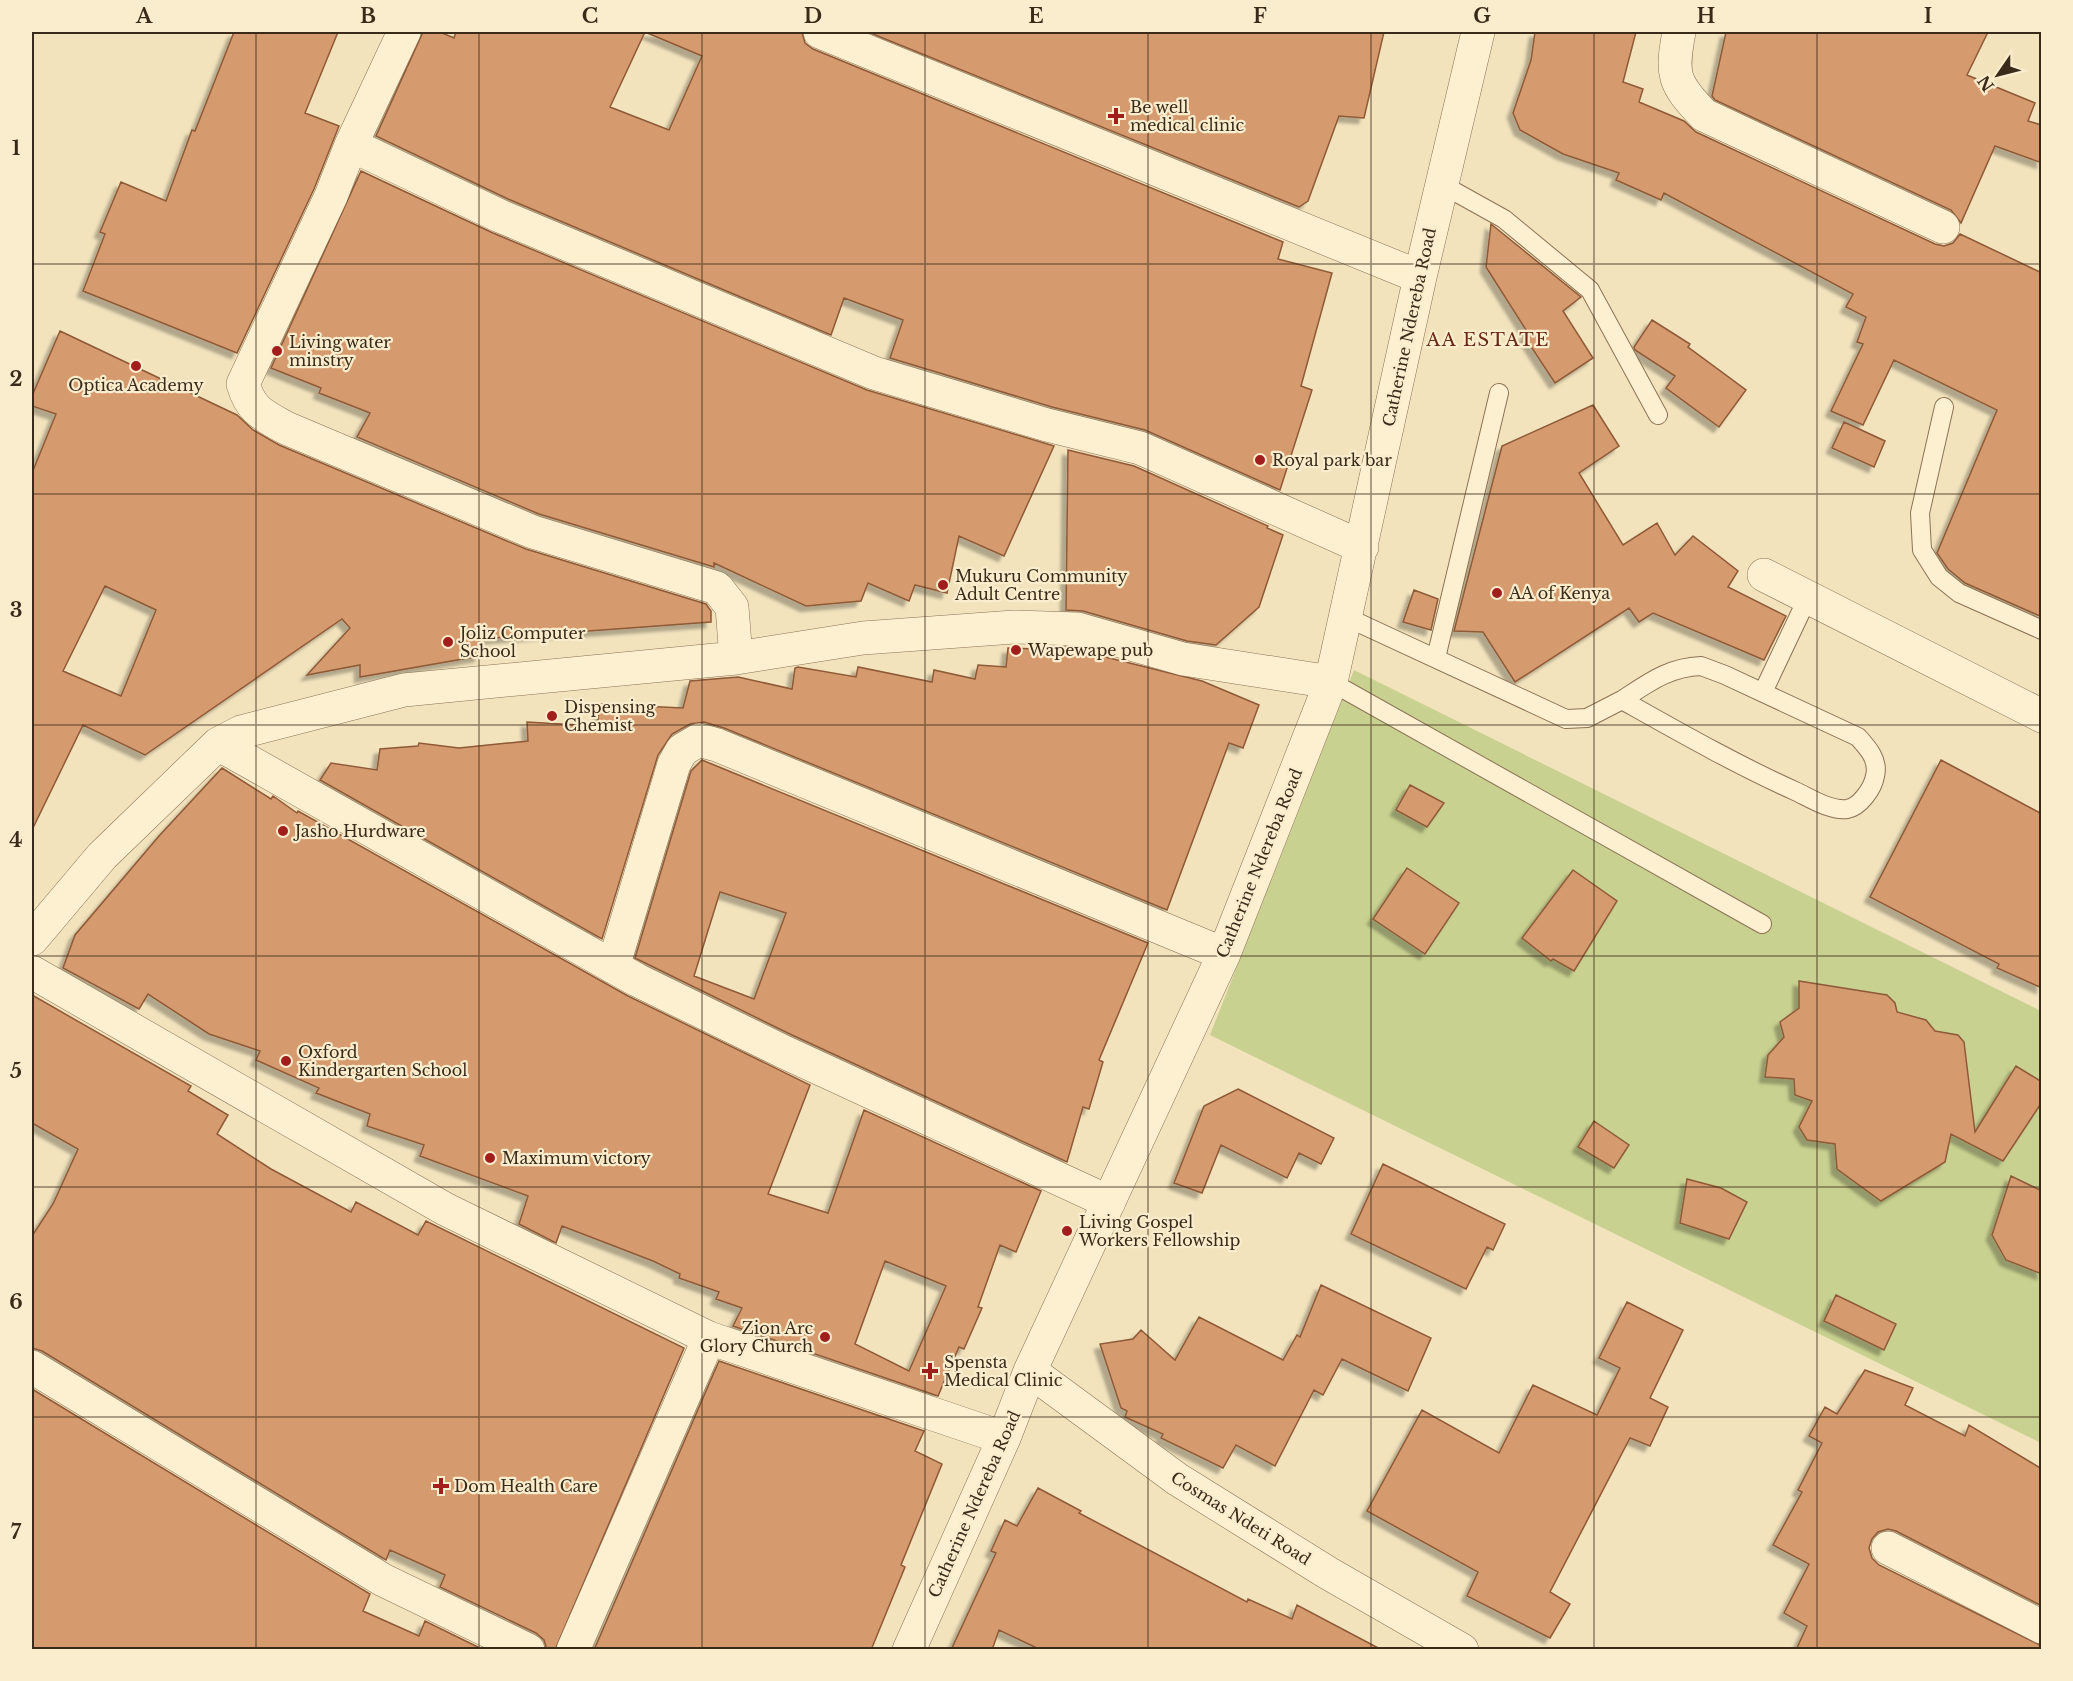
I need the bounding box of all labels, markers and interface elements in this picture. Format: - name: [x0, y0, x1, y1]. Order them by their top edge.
- text: A: [135, 4, 153, 28]
- text: B: [360, 4, 376, 28]
- text: C: [582, 4, 598, 28]
- text: D: [804, 4, 822, 28]
- text: E: [1028, 4, 1044, 28]
- text: F: [1253, 4, 1267, 28]
- text: G: [1473, 4, 1491, 28]
- text: H: [1697, 4, 1716, 28]
- text: I: [1924, 4, 1932, 28]
- north arrow: [1968, 45, 2028, 105]
- text: N: [1973, 72, 1998, 96]
- place label: Be well medical clinic: [1130, 97, 1245, 135]
- marker: Be well medical clinic: [1107, 107, 1125, 125]
- text: 1: [12, 136, 21, 160]
- street label: Catherine Ndereba Road: [1378, 226, 1440, 428]
- district label: AA ESTATE: [1425, 329, 1550, 351]
- place label: Living water minstry: [289, 332, 391, 370]
- marker: Living water minstry: [270, 344, 284, 358]
- marker: Optica Academy: [129, 359, 143, 373]
- text: 2: [9, 367, 23, 391]
- place label: Optica Academy: [68, 375, 204, 395]
- place label: Royal park bar: [1272, 450, 1392, 470]
- marker: Royal park bar: [1253, 453, 1267, 467]
- place label: Mukuru Community Adult Centre: [954, 566, 1128, 604]
- marker: Mukuru Community Adult Centre: [936, 578, 950, 592]
- place label: AA of Kenya: [1508, 583, 1610, 603]
- marker: AA of Kenya: [1490, 586, 1504, 600]
- text: 3: [10, 598, 22, 622]
- place label: Joliz Computer School: [458, 623, 586, 661]
- marker: Joliz Computer School: [441, 635, 455, 649]
- place label: Wapewape pub: [1027, 640, 1153, 660]
- marker: Wapewape pub: [1009, 643, 1023, 657]
- place label: Dispensing Chemist: [564, 697, 656, 735]
- marker: Dispensing Chemist: [545, 709, 559, 723]
- street label: Catherine Ndereba Road: [1212, 765, 1306, 961]
- place label: Jasho Hurdware: [293, 821, 425, 841]
- marker: Jasho Hurdware: [276, 824, 290, 838]
- text: 4: [9, 828, 23, 852]
- place label: Oxford Kindergarten School: [298, 1042, 468, 1080]
- marker: Oxford Kindergarten School: [279, 1054, 293, 1068]
- text: 5: [10, 1059, 22, 1083]
- place label: Maximum victory: [502, 1148, 652, 1168]
- marker: Maximum victory: [483, 1151, 497, 1165]
- place label: Living Gospel Workers Fellowship: [1078, 1212, 1241, 1250]
- marker: Living Gospel Workers Fellowship: [1060, 1224, 1074, 1238]
- text: 6: [9, 1290, 23, 1314]
- place label: Zion Arc Glory Church: [700, 1318, 813, 1356]
- marker: Zion Arc Glory Church: [818, 1330, 832, 1344]
- place label: Spensta Medical Clinic: [944, 1352, 1063, 1390]
- marker: Spensta Medical Clinic: [921, 1362, 939, 1380]
- street label: Catherine Ndereba Road: [924, 1407, 1024, 1601]
- street label: Cosmas Ndeti Road: [1167, 1467, 1315, 1569]
- place label: Dom Health Care: [454, 1476, 598, 1496]
- marker: Dom Health Care: [432, 1477, 450, 1495]
- text: 7: [11, 1520, 22, 1544]

